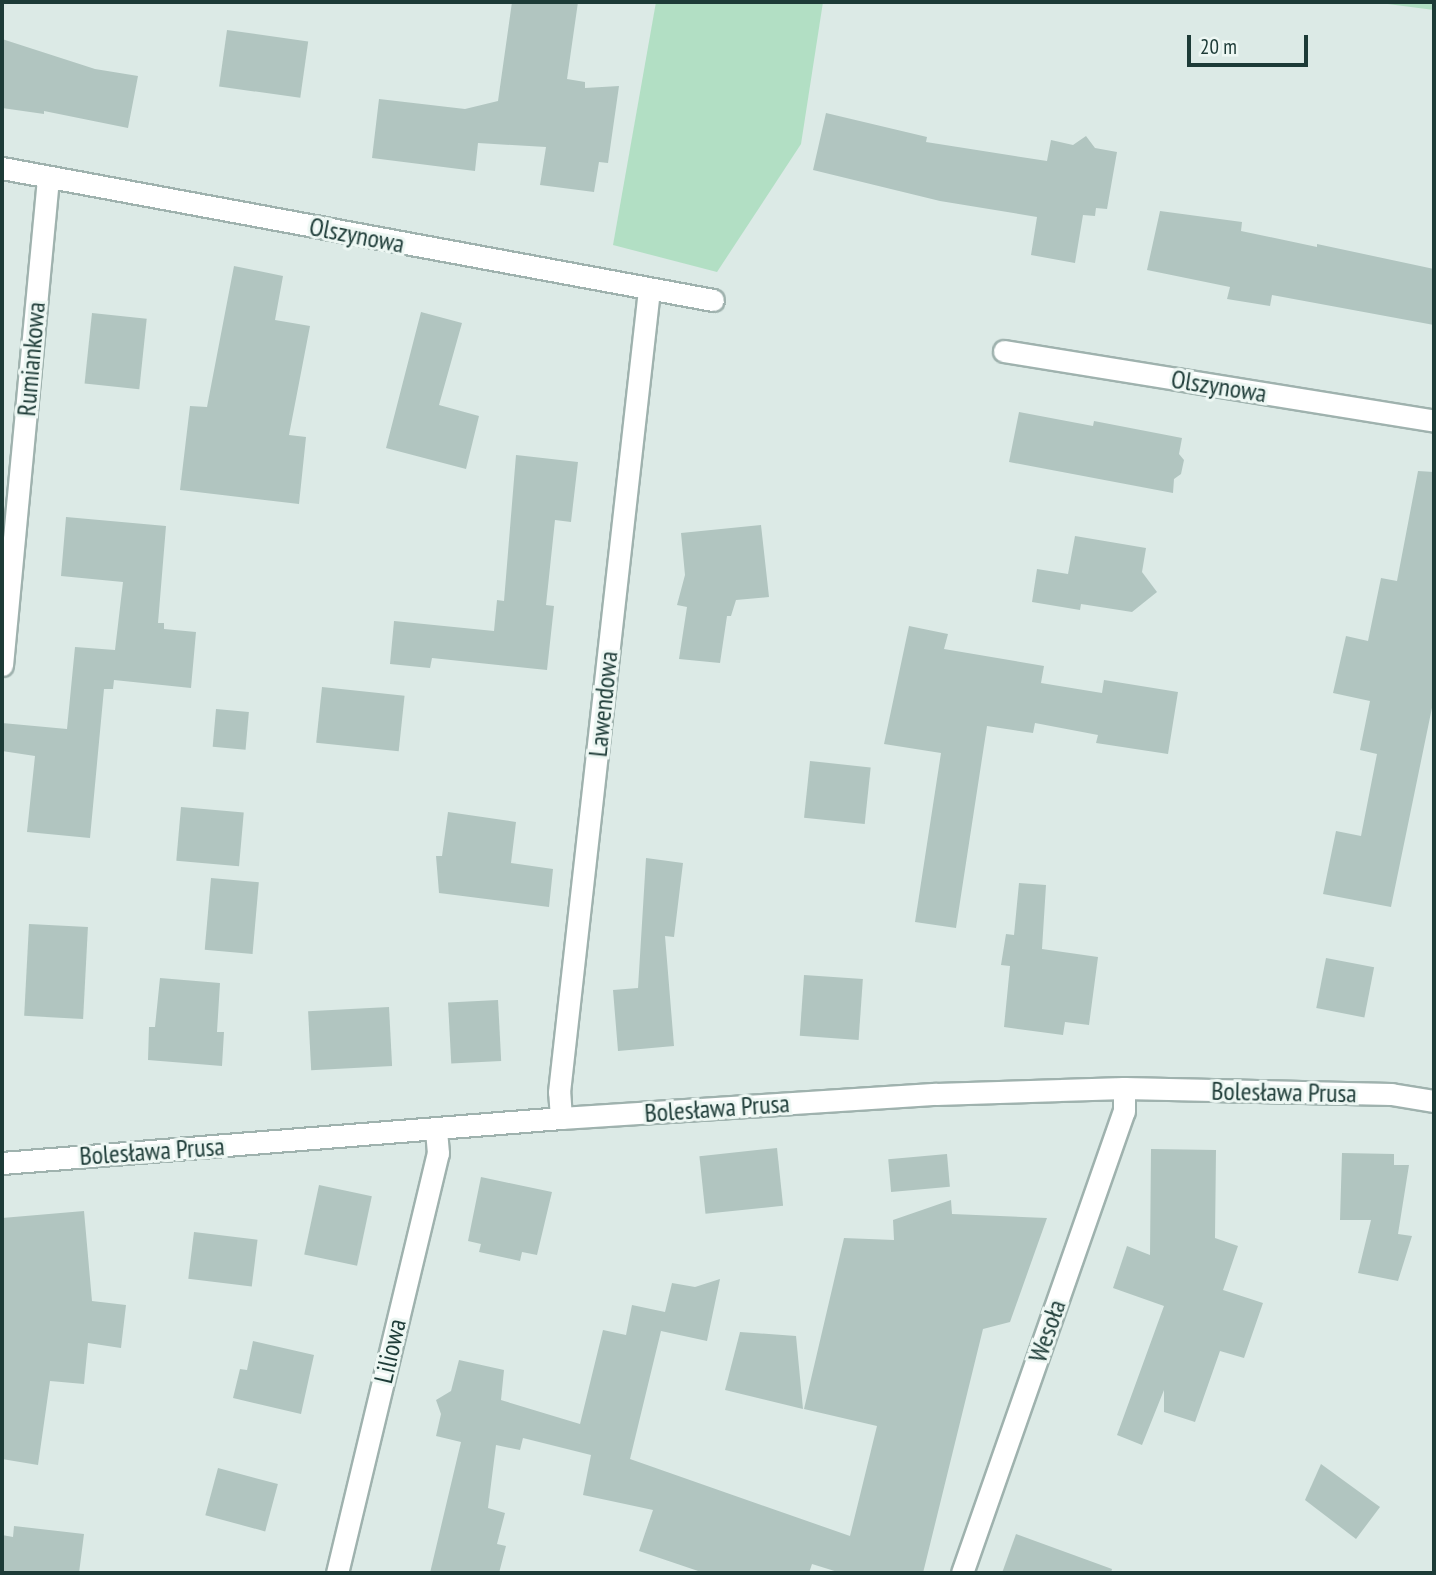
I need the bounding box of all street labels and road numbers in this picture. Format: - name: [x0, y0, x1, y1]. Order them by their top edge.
- street label: Olszynowa: [307, 211, 407, 259]
- street label: Rumiankowa: [10, 301, 52, 417]
- street label: Olszynowa: [1169, 363, 1269, 409]
- street label: Lawendowa: [582, 650, 624, 758]
- street label: Bolesława Prusa: [1211, 1075, 1357, 1109]
- street label: Bolesława Prusa: [643, 1087, 791, 1129]
- street label: Bolesława Prusa: [78, 1130, 226, 1172]
- street label: Wesoła: [1022, 1296, 1072, 1366]
- street label: Liliowa: [368, 1316, 412, 1386]

